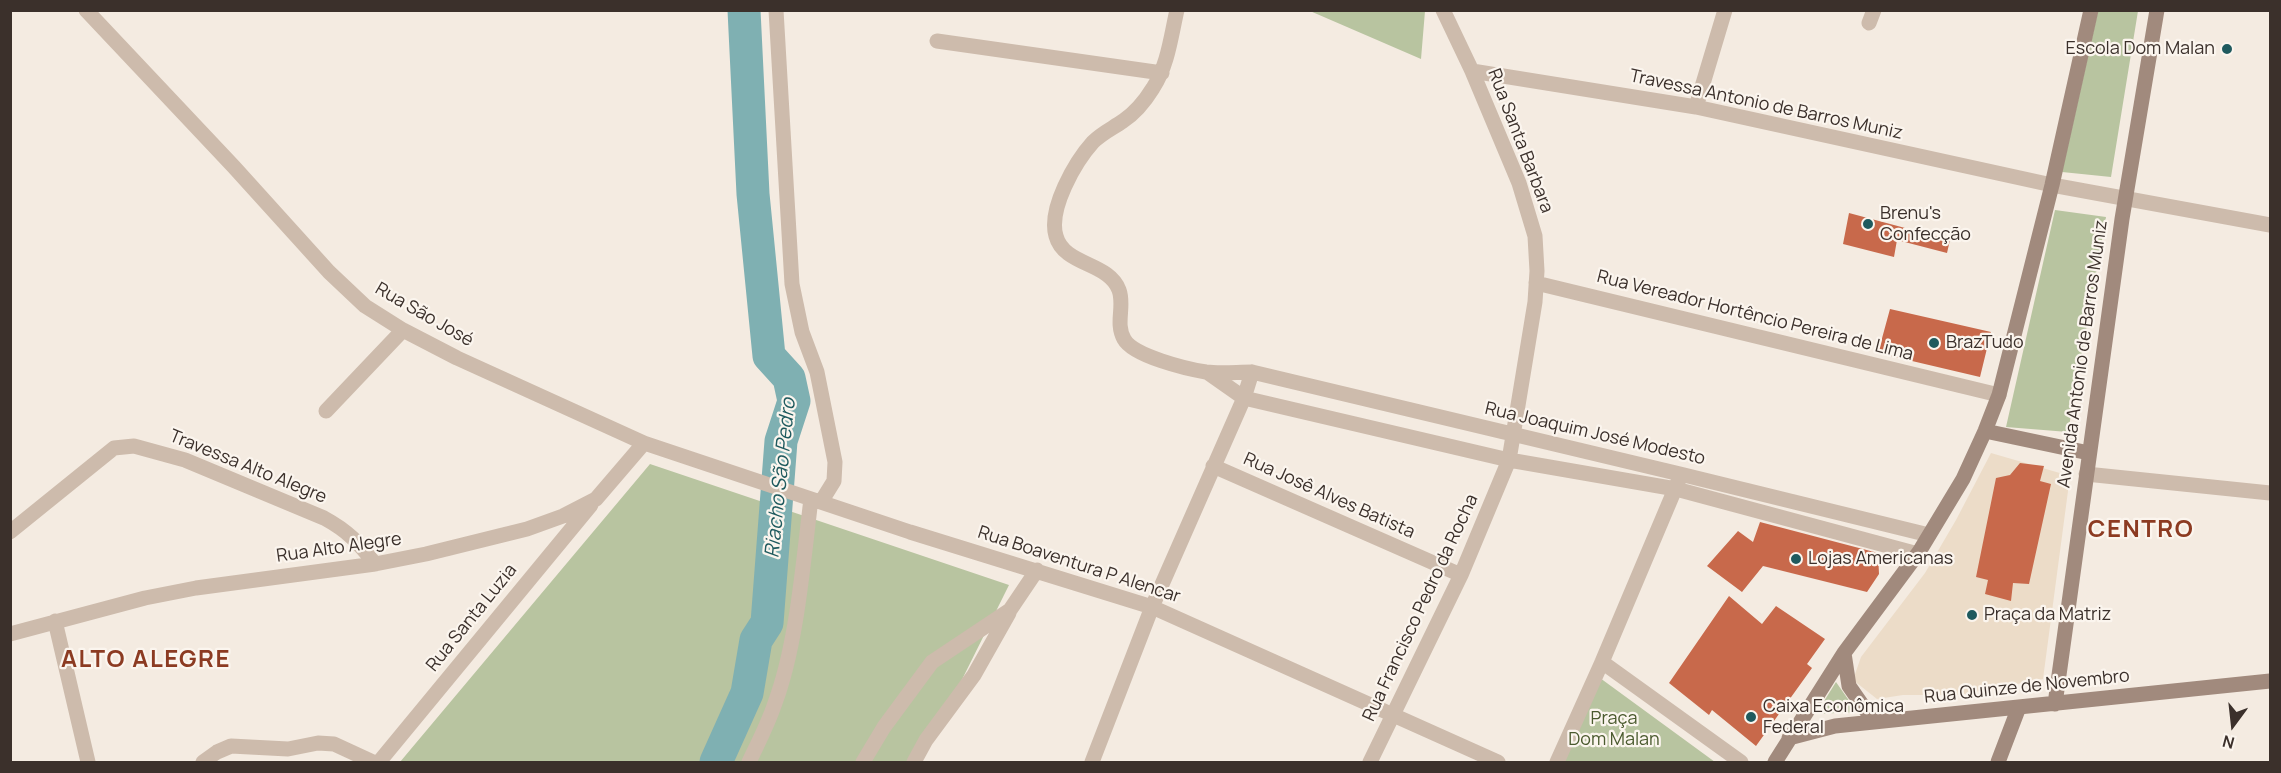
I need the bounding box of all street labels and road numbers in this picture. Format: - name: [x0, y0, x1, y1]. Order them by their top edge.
- street label: Travessa Antonio de Barros Muniz: [1627, 65, 1905, 145]
- street label: Rua Santa Barbara: [1483, 66, 1557, 216]
- street label: Avenida Antonio de Barros Muniz: [2054, 219, 2112, 489]
- street label: Rua Vereador Hortêncio Pereira de Lima: [1595, 266, 1915, 366]
- street label: Rua São José: [371, 278, 477, 352]
- street label: Rua Joaquim José Modesto: [1483, 398, 1707, 470]
- street label: Travessa Alto Alegre: [166, 426, 330, 508]
- street label: Rua Josê Alves Batista: [1240, 448, 1418, 544]
- street label: Rua Francisco Pedro da Rocha: [1359, 491, 1483, 725]
- street label: Rua Boaventura P Alencar: [975, 522, 1183, 608]
- street label: Rua Alto Alegre: [275, 529, 403, 567]
- street label: Rua Santa Luzia: [422, 560, 522, 676]
- street label: Rua Quinze de Novembro: [1923, 665, 2131, 709]

